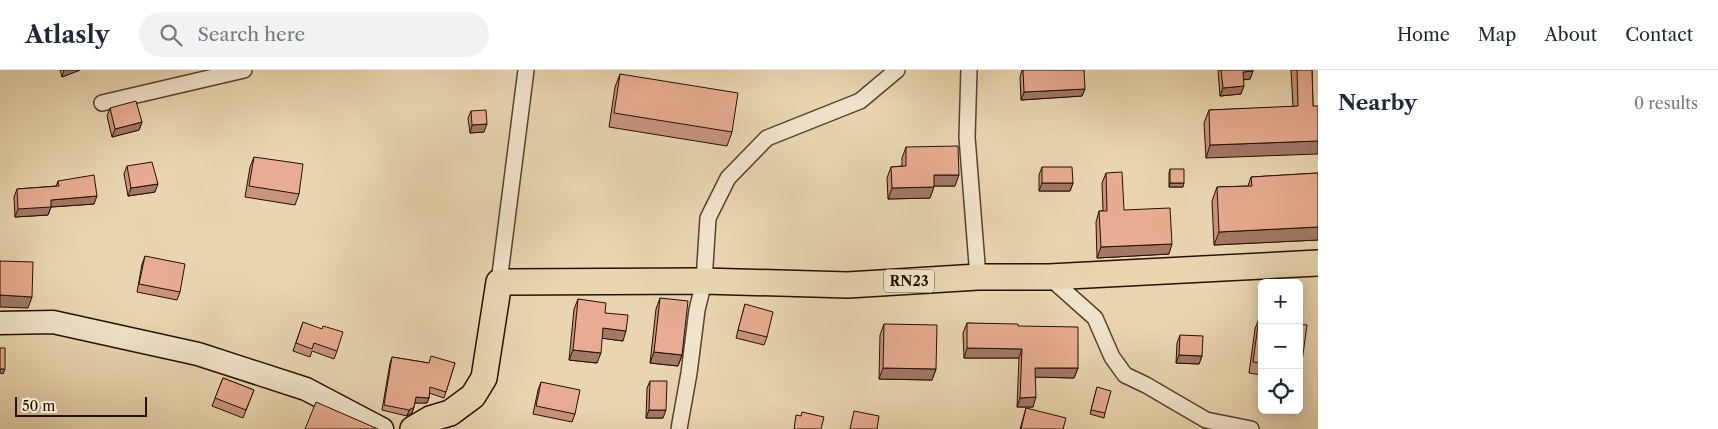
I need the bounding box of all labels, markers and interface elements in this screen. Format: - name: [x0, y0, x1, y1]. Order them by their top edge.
- search box: [139, 12, 489, 57]
- text: Atlasly: [25, 20, 109, 49]
- icon: search: [157, 21, 185, 49]
- text: Search here: [197, 23, 305, 46]
- text: Home: [1397, 24, 1450, 46]
- text: Map: [1478, 24, 1516, 46]
- text: About: [1544, 24, 1597, 46]
- text: Contact: [1625, 24, 1693, 46]
- text: Nearby: [1338, 90, 1417, 115]
- text: 0 results: [1634, 93, 1698, 113]
- road number: RN23: [884, 270, 934, 292]
- map controls: [1258, 279, 1303, 414]
- button: +: [1258, 279, 1303, 324]
- button: −: [1258, 324, 1303, 369]
- button: locate: [1258, 369, 1303, 414]
- scale bar: [15, 394, 148, 417]
- text: 50 m: [22, 397, 55, 415]

